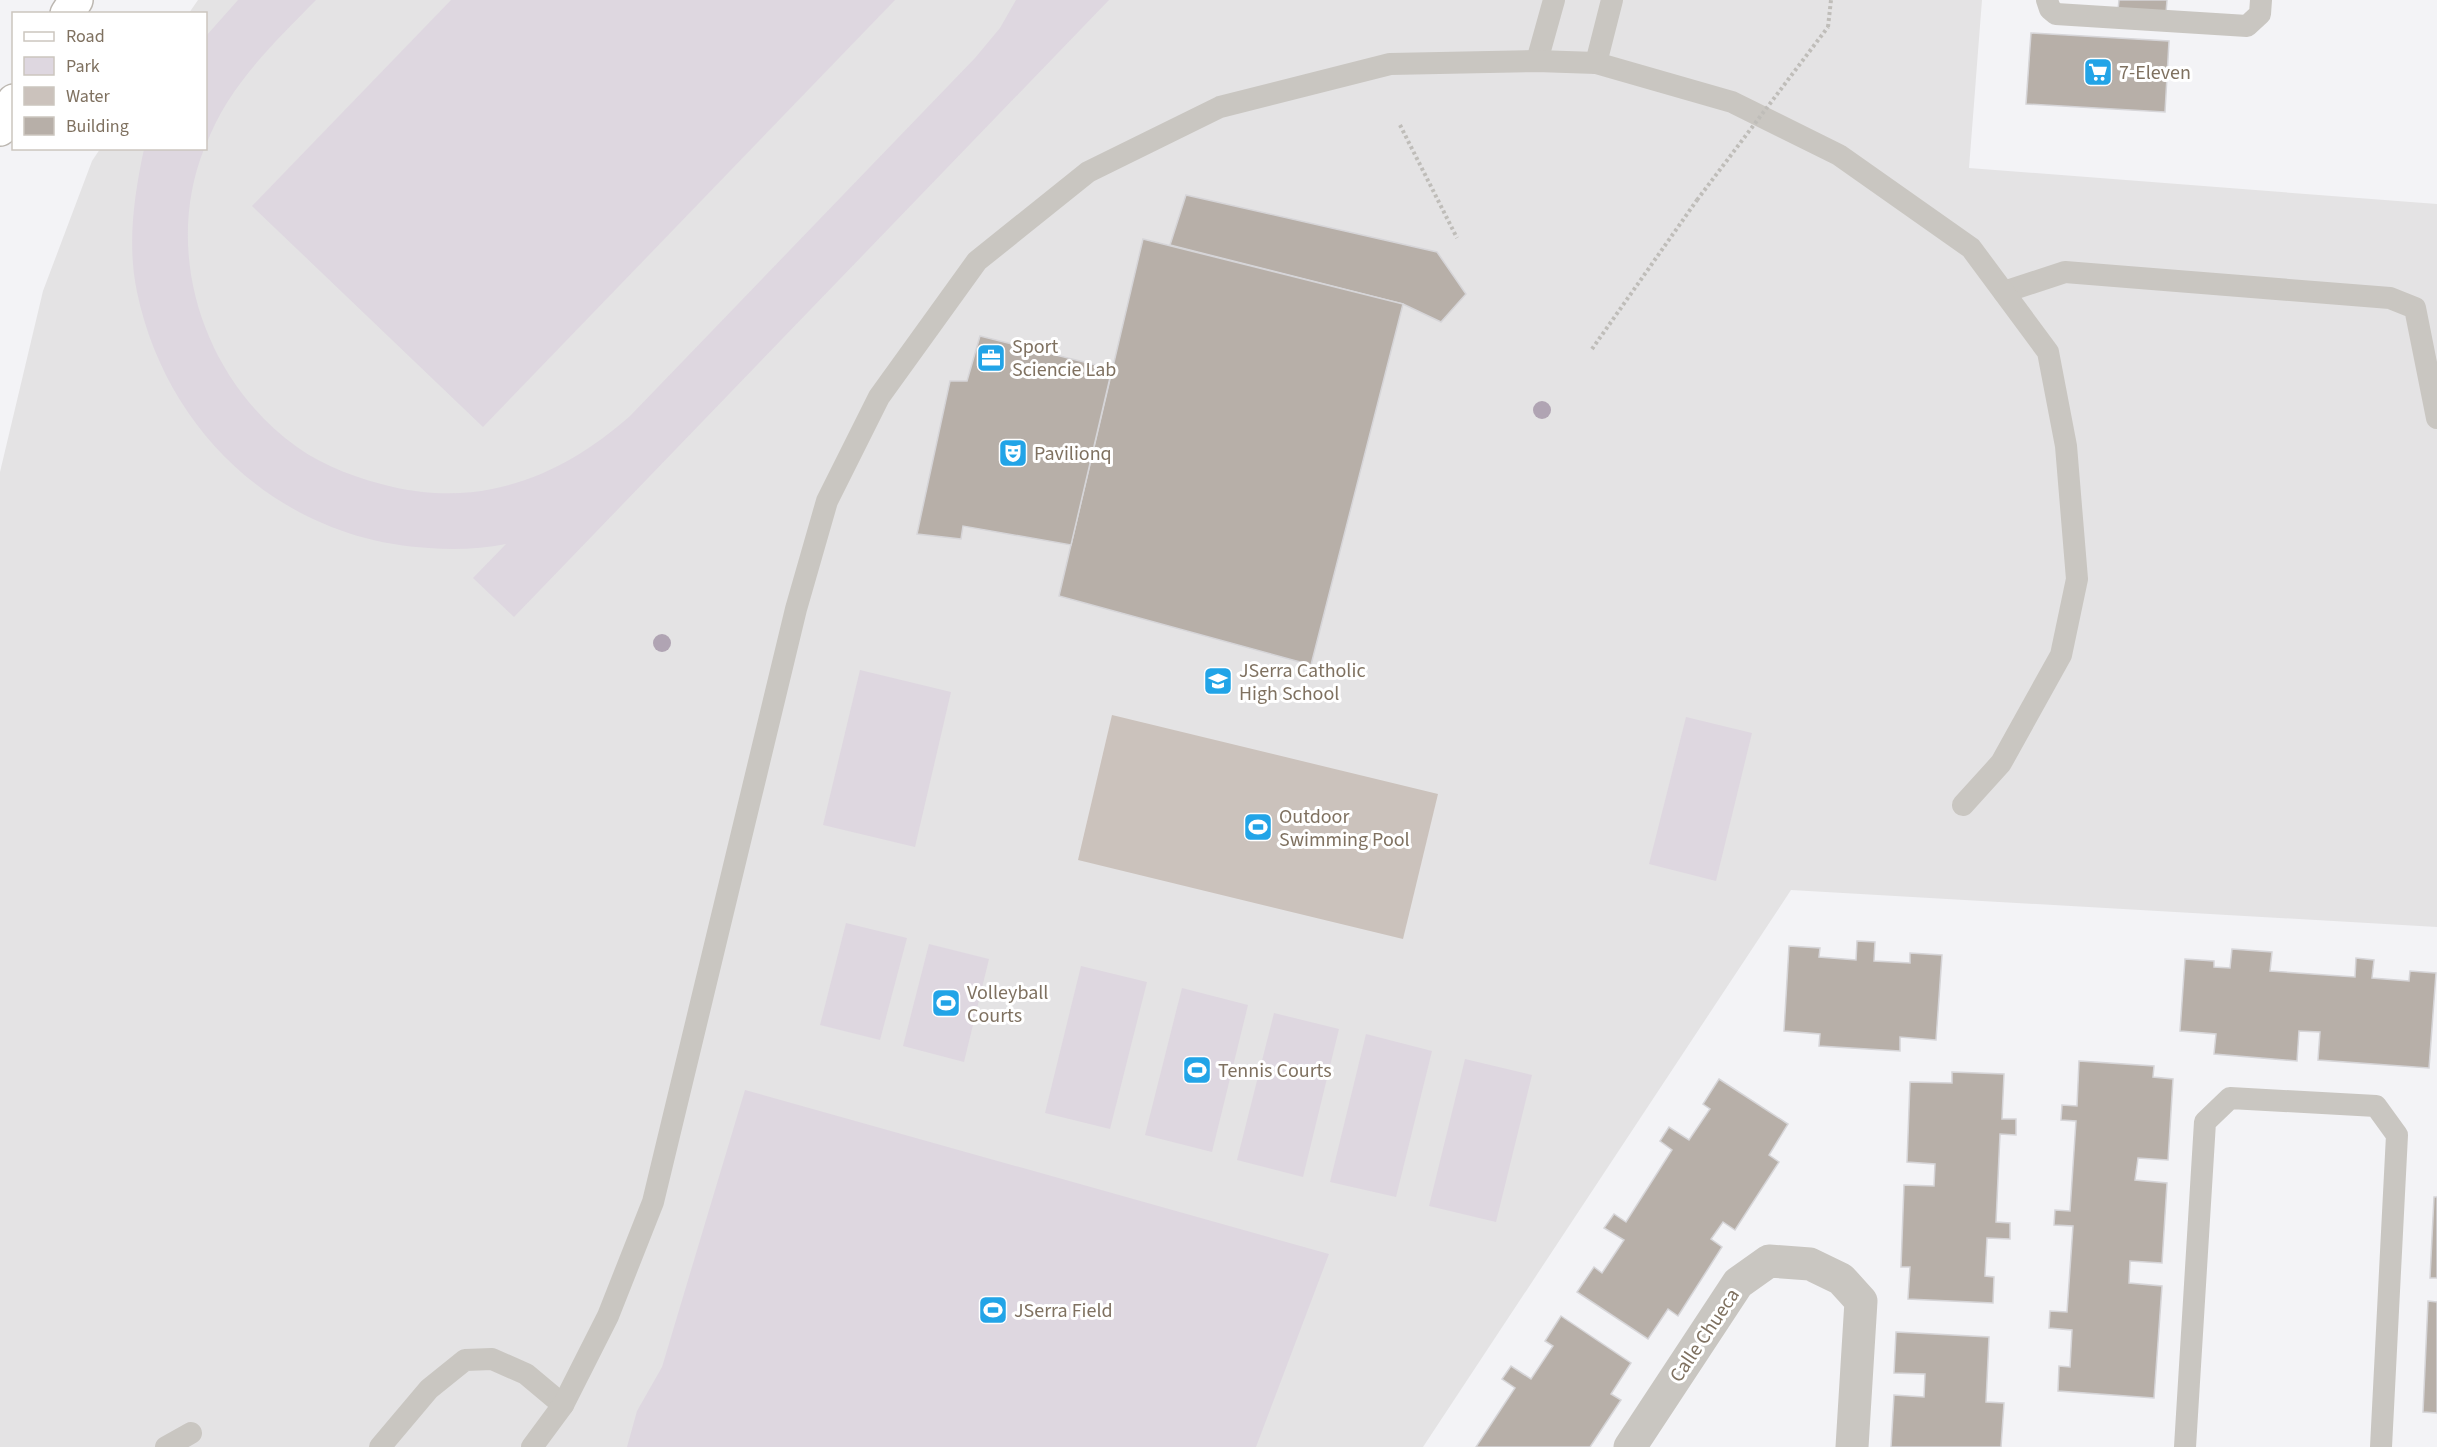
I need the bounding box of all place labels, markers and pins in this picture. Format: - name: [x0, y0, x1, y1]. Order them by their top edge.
- supermarket icon: 7-Eleven: [2082, 56, 2114, 88]
- place label: 7-Eleven: [2119, 59, 2191, 87]
- place label: Sport Sciencie Lab: [1012, 333, 1116, 384]
- office icon: Sport Sciencie Lab: [975, 342, 1007, 374]
- theatre icon: Pavilionq: [997, 437, 1029, 469]
- place label: Pavilionq: [1034, 440, 1112, 468]
- place label: JSerra Catholic High School: [1239, 657, 1366, 708]
- school or university icon: JSerra Catholic High School: [1202, 665, 1234, 697]
- place label: Outdoor Swimming Pool: [1279, 803, 1410, 854]
- sports icon: Outdoor Swimming Pool: [1242, 811, 1274, 843]
- place label: Volleyball Courts: [967, 979, 1048, 1030]
- sports icon: Volleyball Courts: [930, 987, 962, 1019]
- sports icon: Tennis Courts: [1181, 1054, 1213, 1086]
- place label: Tennis Courts: [1218, 1057, 1332, 1085]
- sports icon: JSerra Field: [977, 1294, 1009, 1326]
- place label: JSerra Field: [1014, 1297, 1113, 1325]

